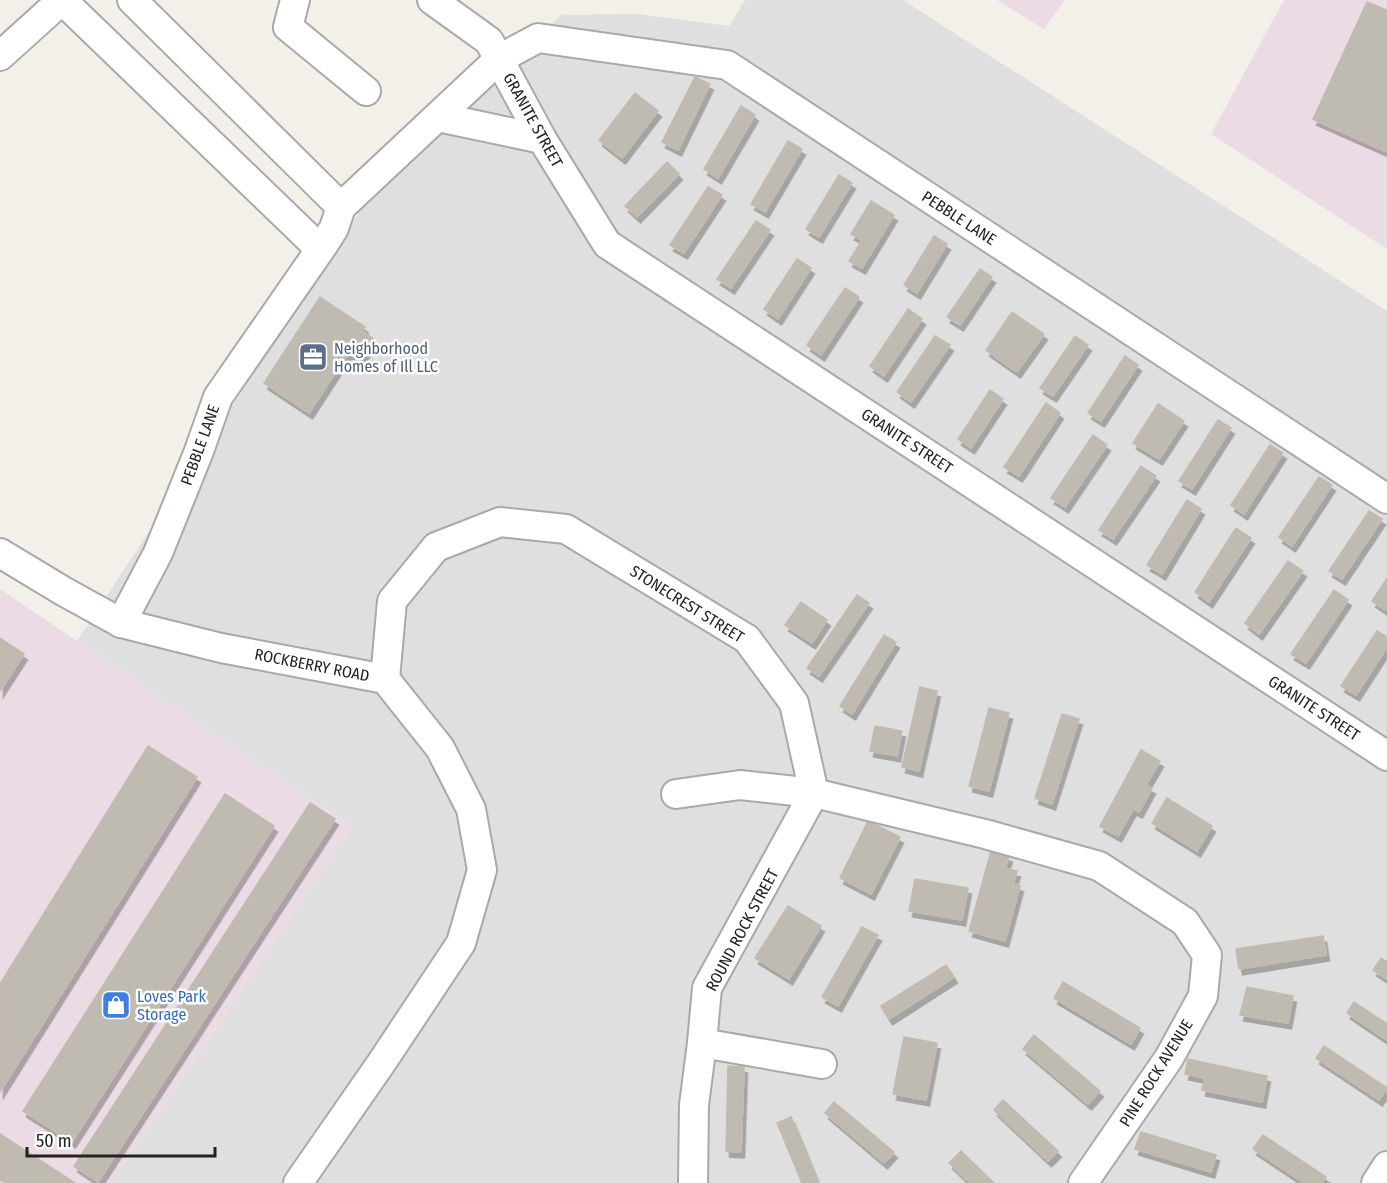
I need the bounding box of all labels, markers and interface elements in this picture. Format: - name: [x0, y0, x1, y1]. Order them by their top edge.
- street label: GRANITE STREET: [499, 69, 567, 171]
- street label: PEBBLE LANE: [918, 187, 1000, 249]
- place label: Neighborhood Homes of Ill LLC: [334, 339, 438, 376]
- office icon: Neighborhood Homes of Ill LLC: [297, 341, 329, 373]
- street label: PEBBLE LANE: [177, 402, 223, 488]
- street label: GRANITE STREET: [858, 404, 957, 478]
- street label: STONECREST STREET: [627, 561, 748, 647]
- street label: ROCKBERRY ROAD: [253, 645, 371, 685]
- street label: GRANITE STREET: [1265, 671, 1364, 745]
- street label: ROUND ROCK STREET: [702, 865, 783, 994]
- place label: Loves Park Storage: [137, 987, 207, 1024]
- shop icon: Loves Park Storage: [100, 989, 132, 1021]
- street label: PINE ROCK AVENUE: [1115, 1016, 1197, 1130]
- scale bar: [27, 1120, 214, 1158]
- text: 50 m: [36, 1130, 72, 1152]

